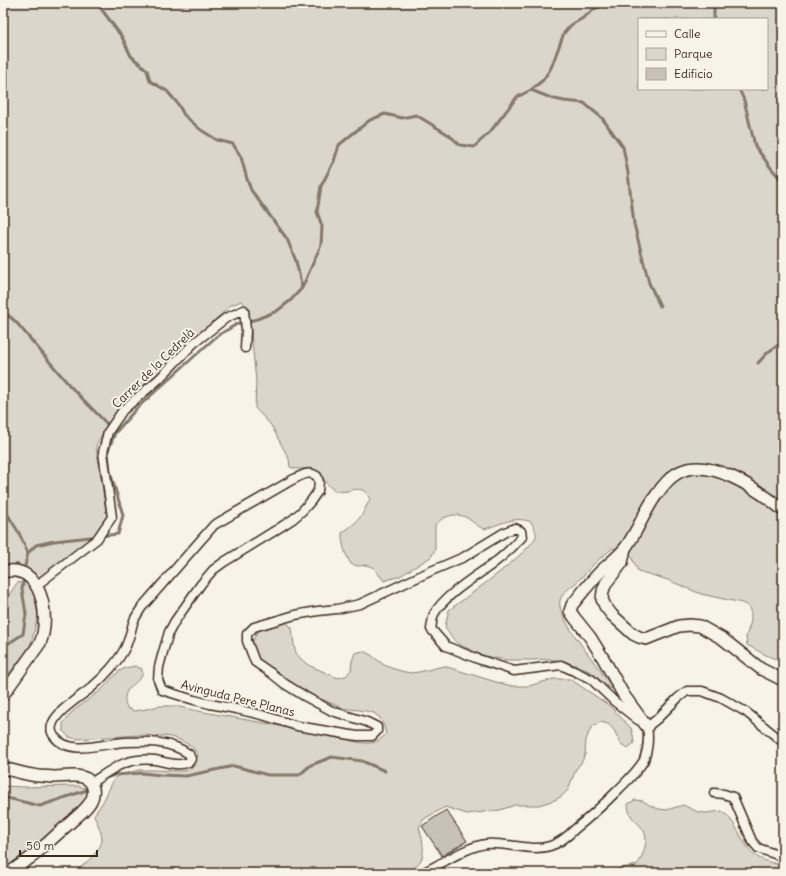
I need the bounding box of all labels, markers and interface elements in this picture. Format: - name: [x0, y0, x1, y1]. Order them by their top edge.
- legend: [638, 18, 768, 90]
- text: Calle: [674, 26, 701, 41]
- text: Parque: [674, 46, 713, 61]
- text: Edificio: [674, 66, 713, 81]
- street label: Carrer de la Cedrelà: [109, 325, 197, 411]
- street label: Avinguda Pere Planas: [180, 677, 296, 719]
- scale bar: [20, 832, 97, 858]
- text: 50 m: [26, 838, 55, 853]

